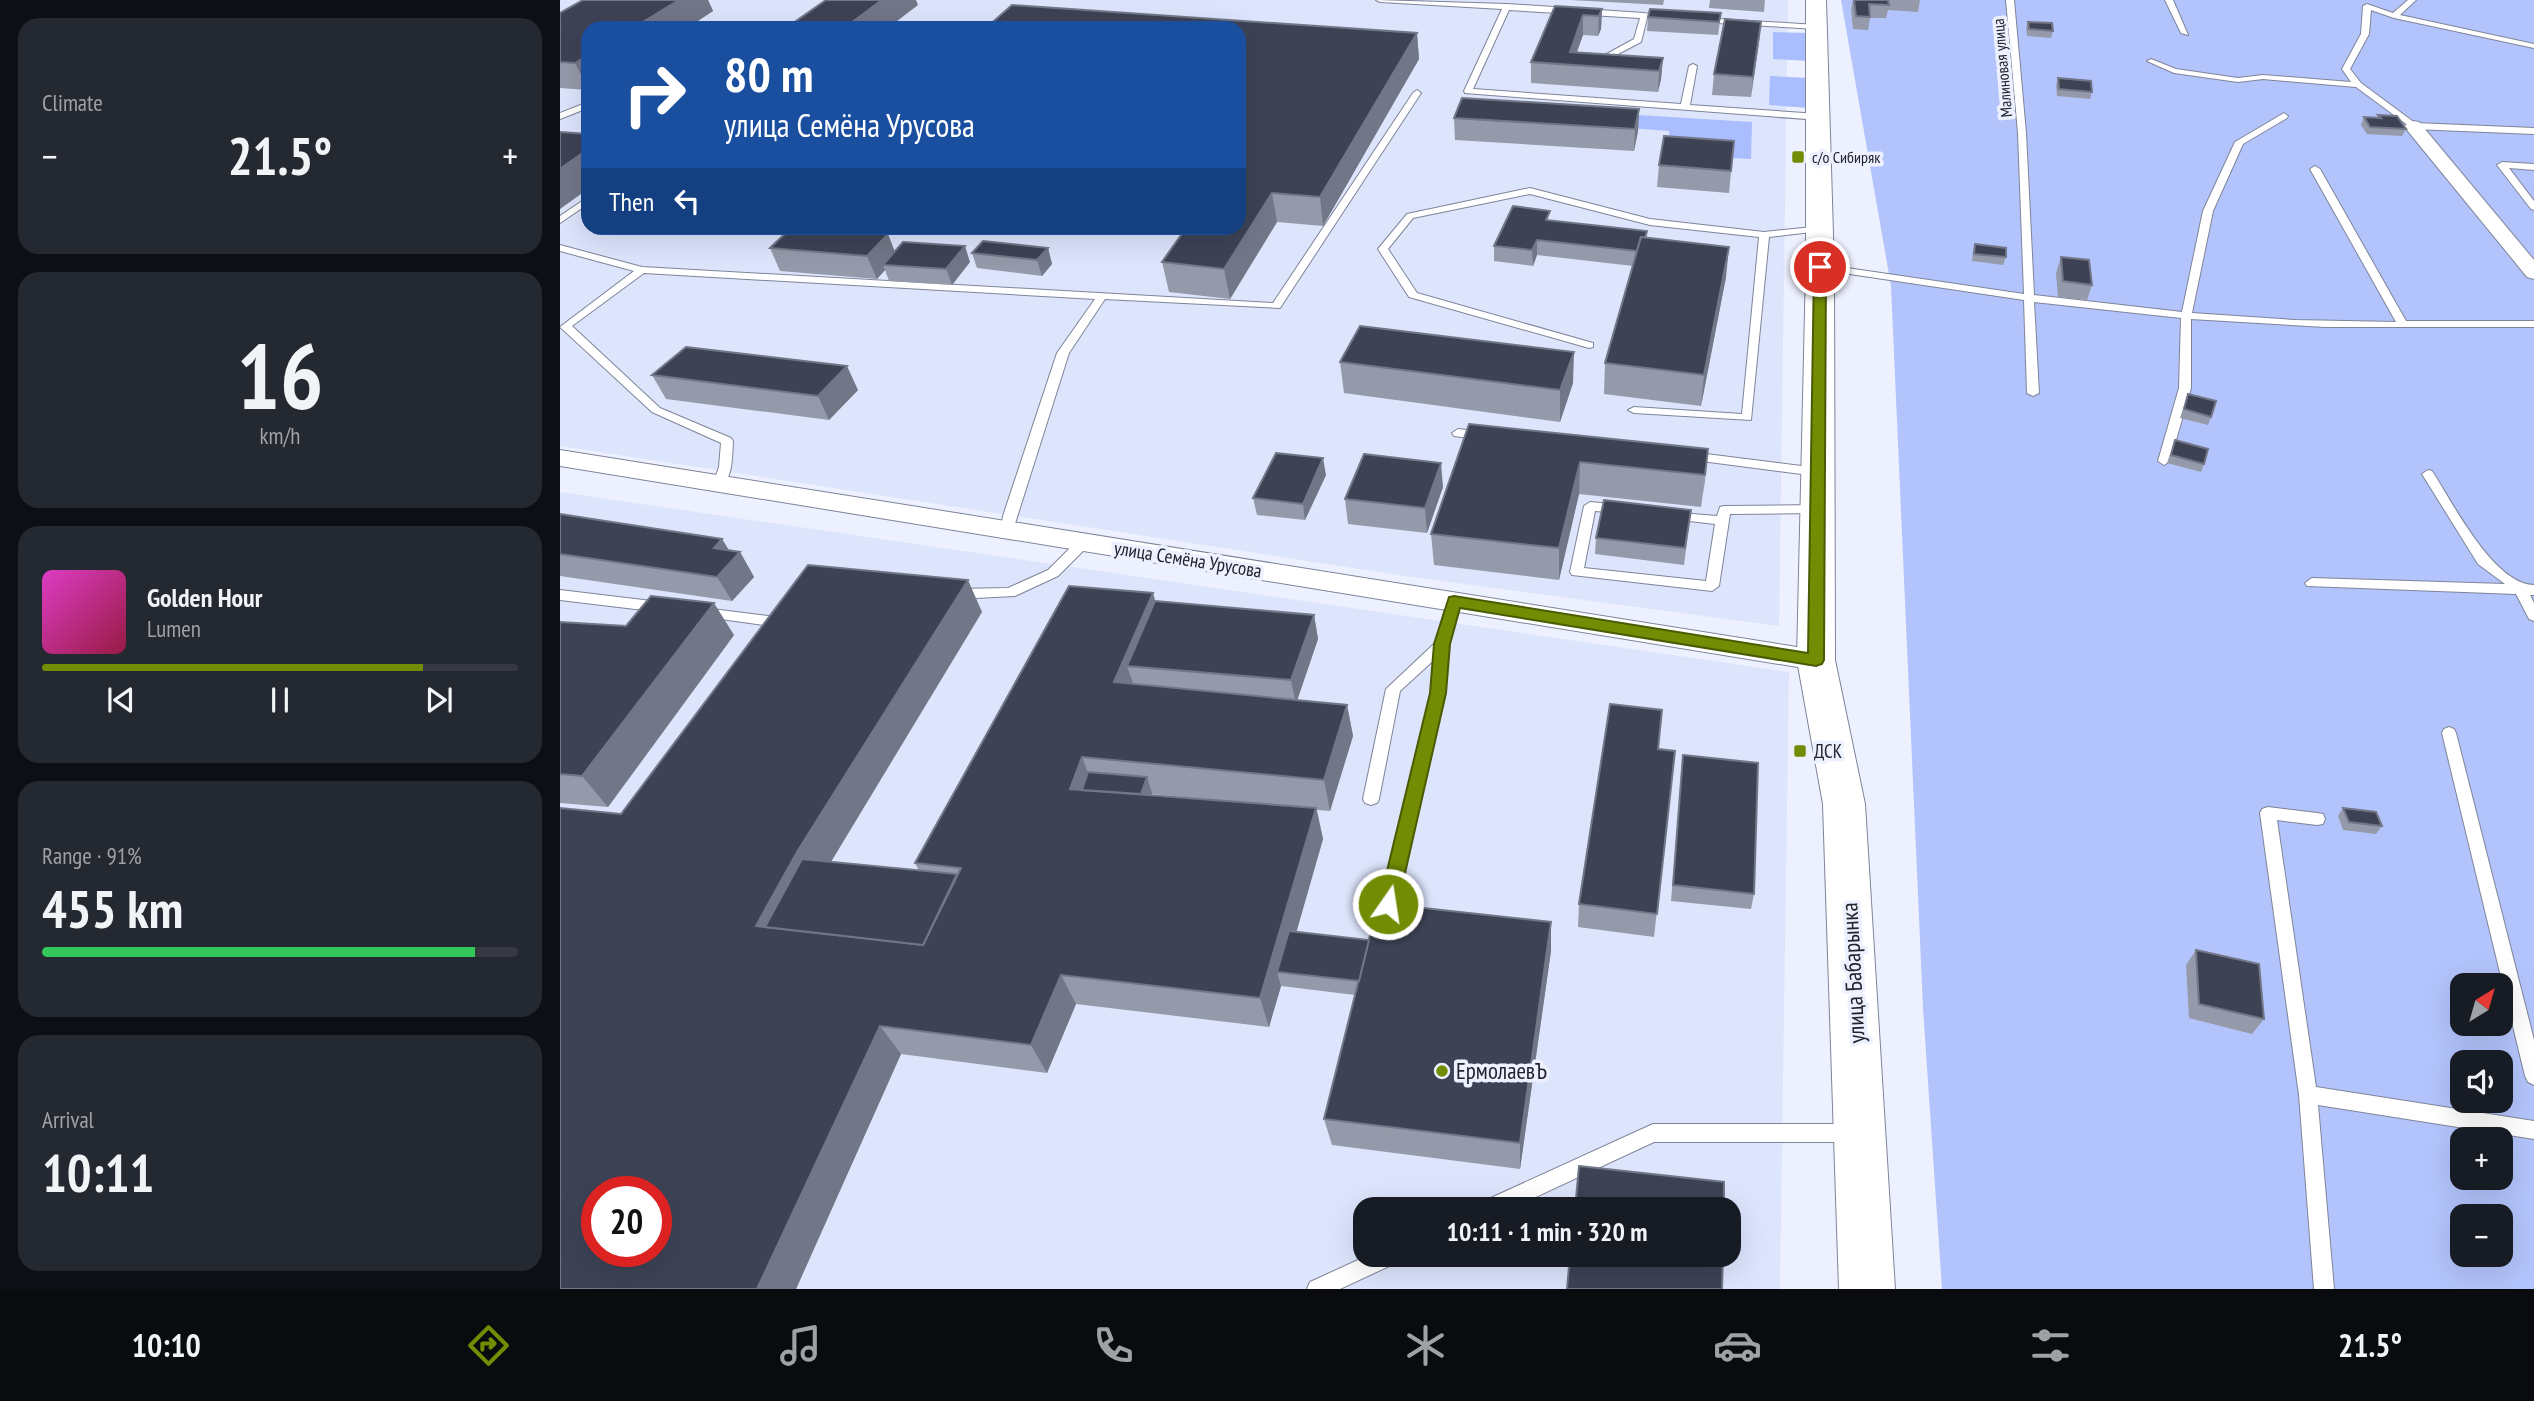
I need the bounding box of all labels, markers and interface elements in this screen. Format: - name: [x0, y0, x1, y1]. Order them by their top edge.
- street label: Малиновая улица: [1988, 18, 2016, 118]
- text: 80 m: [724, 42, 813, 106]
- icon: right: [609, 49, 700, 140]
- text: Climate: [42, 88, 103, 117]
- text: улица Семёна Урусова: [724, 104, 975, 146]
- text: 21.5°: [228, 122, 332, 189]
- text: −: [42, 131, 58, 180]
- text: +: [502, 131, 518, 180]
- place label: с/о Сибиряк: [1812, 147, 1881, 167]
- marker: с/о Сибиряк: [1790, 149, 1806, 165]
- icon: left: [668, 182, 706, 220]
- text: Then: [609, 185, 654, 218]
- pin: [1790, 237, 1850, 297]
- icon: arrive: [1801, 248, 1839, 286]
- text: 16: [237, 316, 324, 434]
- text: km/h: [260, 421, 300, 450]
- street label: улица Семёна Урусова: [1113, 535, 1263, 583]
- text: Golden Hour: [147, 581, 262, 614]
- text: Lumen: [147, 614, 201, 643]
- icon: previous: [102, 681, 140, 719]
- icon: pause: [261, 681, 299, 719]
- icon: next: [420, 681, 458, 719]
- place label: ДСК: [1814, 739, 1842, 763]
- marker: ДСК: [1792, 743, 1808, 759]
- text: Range · 91%: [42, 841, 142, 870]
- position arrow: [1351, 867, 1425, 941]
- text: 455 km: [42, 875, 183, 942]
- street label: улица Бабарынка: [1834, 902, 1871, 1044]
- north arrow: [2450, 973, 2513, 1036]
- map controls: [2450, 973, 2513, 1267]
- button: sound: [2450, 1050, 2513, 1113]
- place label: ЕрмолаевЪ: [1456, 1056, 1547, 1085]
- marker: ЕрмолаевЪ: [1434, 1063, 1450, 1079]
- text: Arrival: [42, 1105, 94, 1134]
- button: +: [2450, 1127, 2513, 1190]
- text: 10:11: [42, 1139, 154, 1206]
- speed limit sign: 20: [581, 1176, 672, 1267]
- button: −: [2450, 1204, 2513, 1267]
- text: 10:11 · 1 min · 320 m: [1447, 1215, 1647, 1248]
- icon: directions: [464, 1321, 513, 1370]
- icon: music: [776, 1321, 825, 1370]
- icon: phone: [1089, 1321, 1138, 1370]
- icon: climate: [1401, 1321, 1450, 1370]
- icon: car: [1713, 1321, 1762, 1370]
- icon: filters: [2026, 1321, 2075, 1370]
- text: 10:10: [132, 1324, 201, 1366]
- text: 21.5°: [2338, 1324, 2402, 1366]

